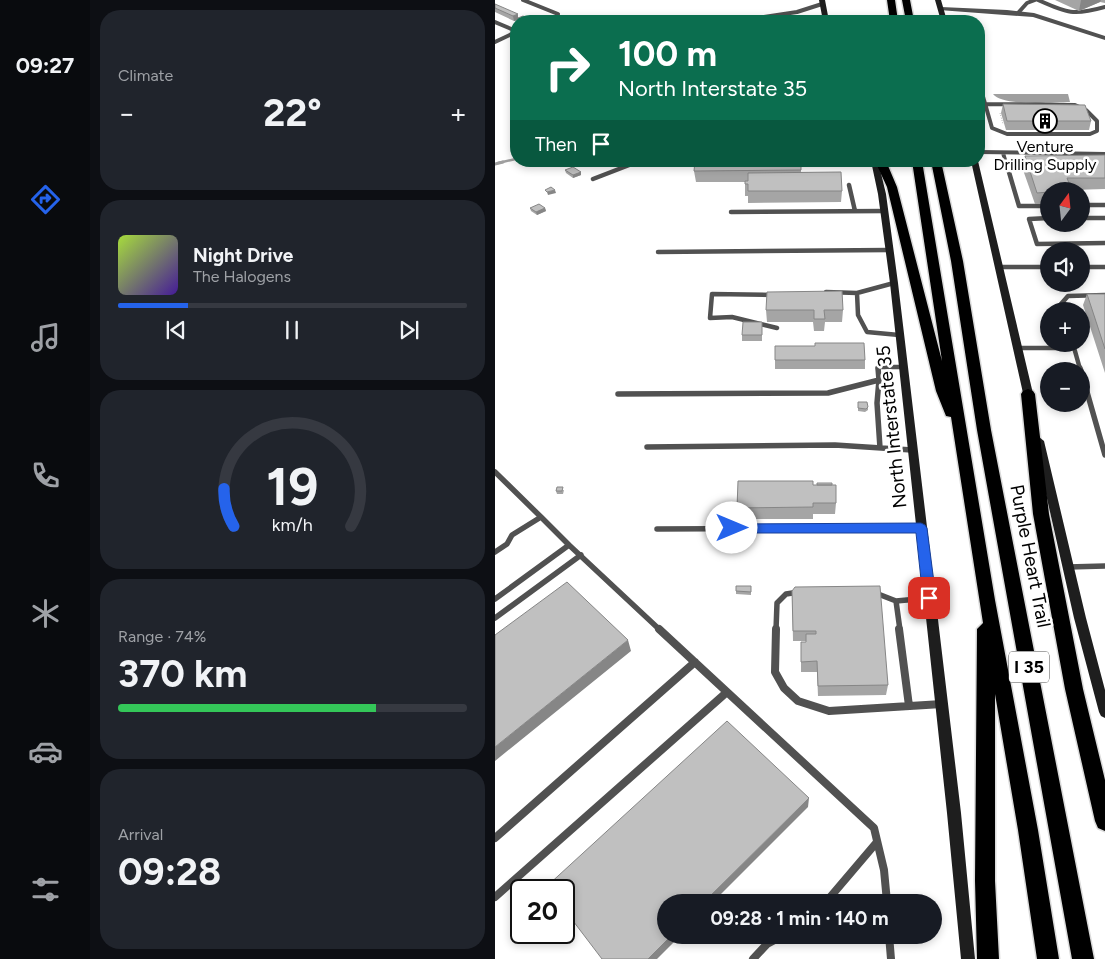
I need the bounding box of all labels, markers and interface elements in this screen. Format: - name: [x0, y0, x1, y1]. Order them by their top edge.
- text: 100 m: [618, 33, 717, 75]
- icon: right: [535, 35, 600, 100]
- text: 09:27: [16, 52, 74, 79]
- text: Climate: [118, 66, 173, 85]
- text: North Interstate 35: [618, 75, 807, 102]
- text: 22°: [263, 90, 322, 136]
- text: −: [118, 96, 135, 130]
- text: +: [450, 96, 467, 130]
- building icon: Venture Drilling Supply: [1032, 108, 1058, 134]
- icon: arrive: [587, 130, 615, 158]
- text: Then: [535, 133, 577, 156]
- place label: Venture Drilling Supply: [994, 137, 1097, 174]
- icon: directions: [28, 182, 63, 217]
- north arrow: [1040, 182, 1090, 232]
- map controls: [1040, 182, 1090, 412]
- button: sound: [1040, 242, 1090, 292]
- text: Night Drive: [193, 244, 293, 267]
- text: The Halogens: [193, 267, 291, 286]
- button: +: [1040, 302, 1090, 352]
- icon: previous: [162, 316, 190, 344]
- icon: pause: [278, 316, 306, 344]
- icon: next: [395, 316, 423, 344]
- icon: music: [28, 320, 63, 355]
- street label: North Interstate 35: [872, 344, 911, 509]
- button: −: [1040, 362, 1090, 412]
- text: 19: [266, 456, 319, 518]
- icon: phone: [28, 458, 63, 493]
- street label: Purple Heart Trail: [1005, 483, 1056, 630]
- position arrow: [705, 501, 757, 553]
- text: km/h: [272, 514, 313, 535]
- pin: [908, 577, 950, 619]
- icon: arrive: [915, 584, 943, 612]
- icon: climate: [28, 596, 63, 631]
- text: Range · 74%: [118, 627, 206, 646]
- text: 370 km: [118, 651, 248, 697]
- road number: I 35: [1009, 652, 1049, 682]
- icon: car: [28, 734, 63, 769]
- text: Arrival: [118, 825, 163, 844]
- text: 09:28: [118, 849, 221, 895]
- icon: filters: [28, 872, 63, 907]
- speed limit sign: 20: [510, 879, 575, 944]
- text: 09:28 · 1 min · 140 m: [711, 907, 888, 930]

